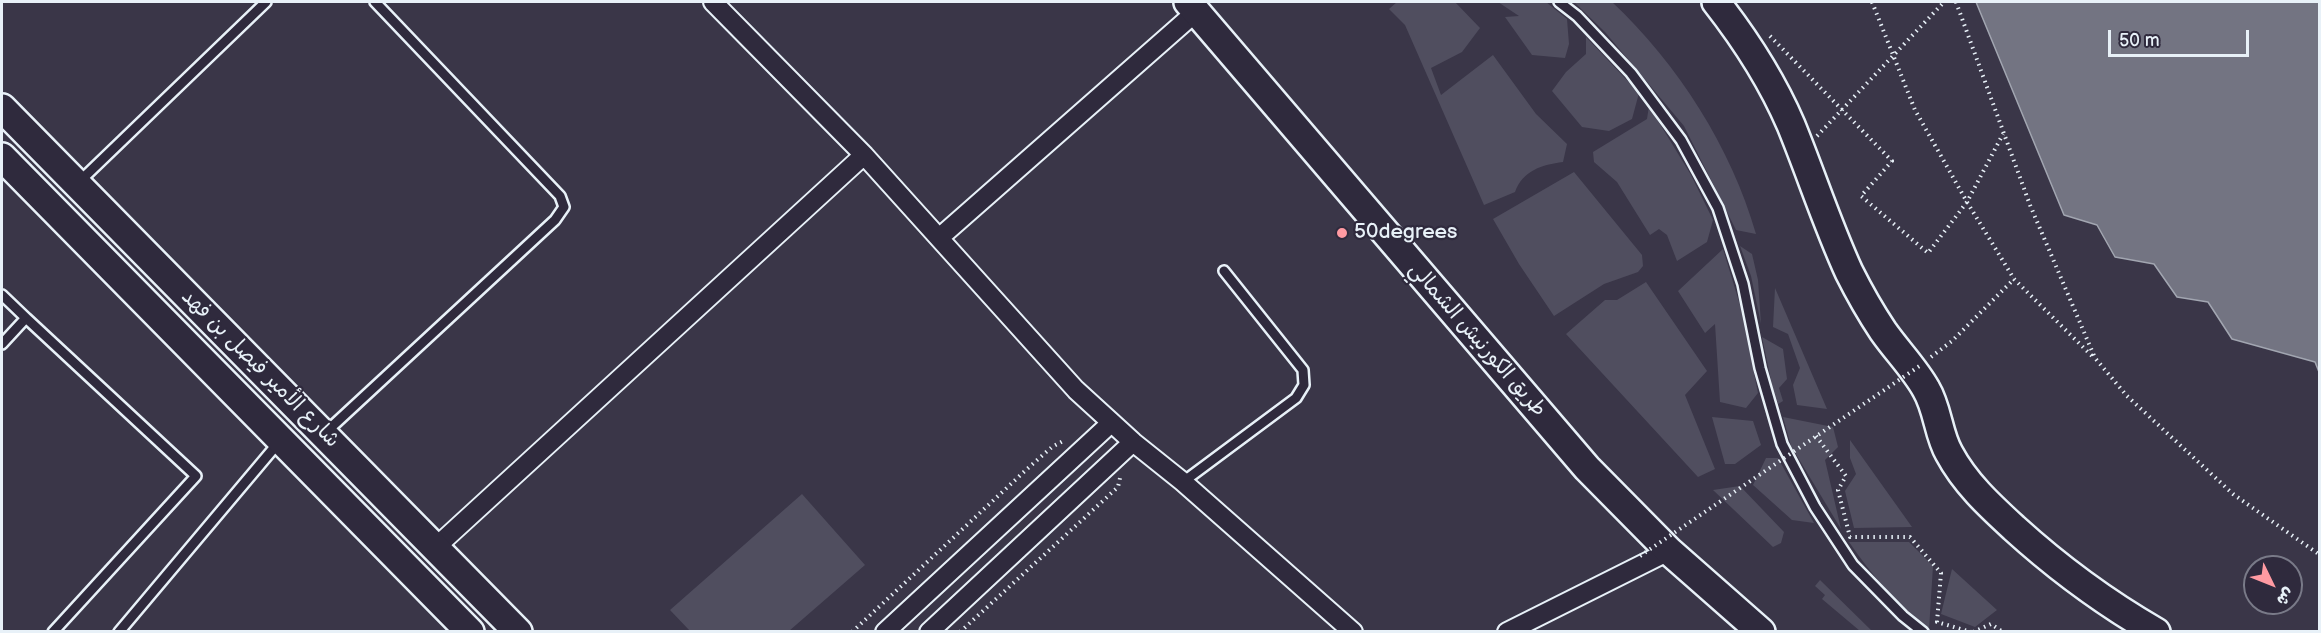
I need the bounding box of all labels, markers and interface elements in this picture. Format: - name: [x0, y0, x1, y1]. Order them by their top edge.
- scale bar: [2111, 18, 2252, 56]
- text: 50 m: [2119, 30, 2160, 51]
- place label: 50degrees: [1354, 220, 1457, 246]
- marker: 50degrees: [1335, 226, 1349, 240]
- street label: طريق الكورنيش الشمالي: [1403, 258, 1551, 422]
- street label: شارع الأمير فيصل بن فهد: [176, 285, 344, 453]
- north arrow: [2243, 555, 2303, 615]
- text: ش: [2272, 583, 2298, 609]

